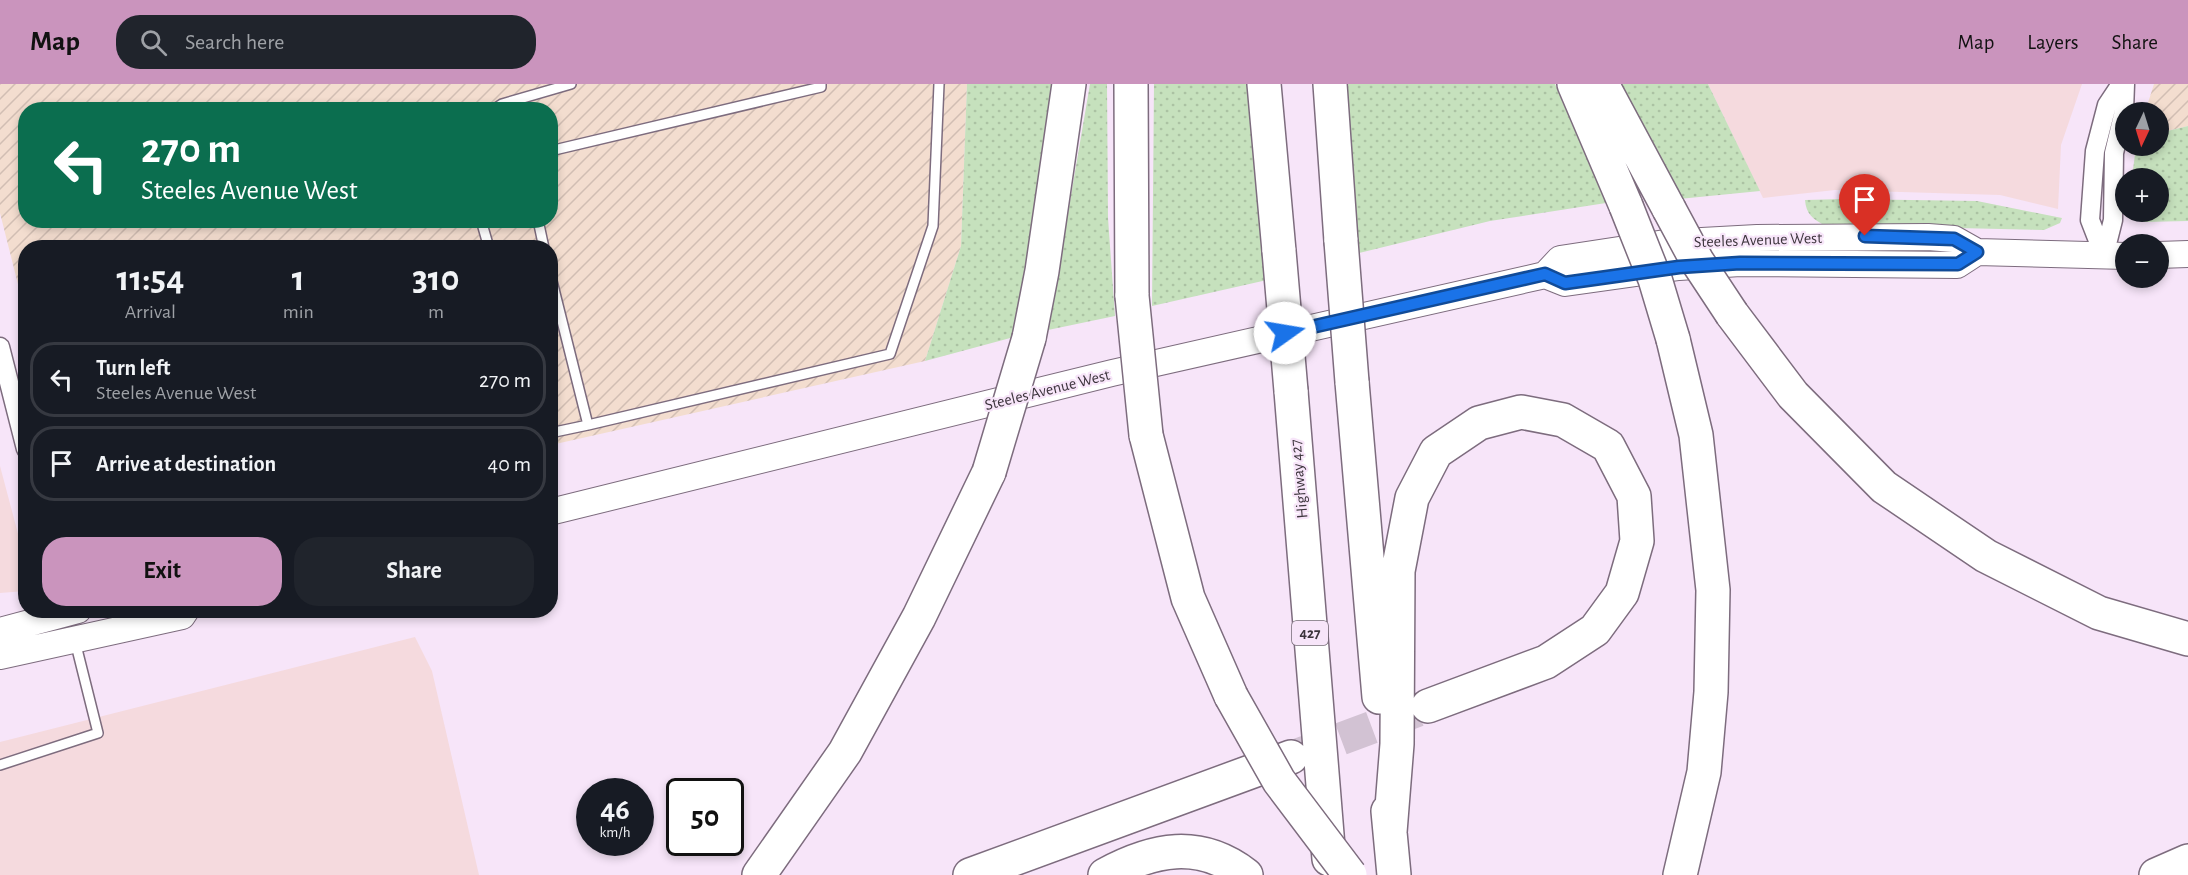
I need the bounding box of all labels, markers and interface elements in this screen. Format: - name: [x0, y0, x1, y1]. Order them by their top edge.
- search box: [116, 15, 536, 69]
- icon: search: [137, 26, 170, 59]
- text: Map: [30, 28, 80, 56]
- text: Search here: [185, 31, 284, 53]
- text: Map: [1958, 32, 1994, 53]
- text: Layers: [2027, 32, 2078, 53]
- text: Share: [2111, 32, 2158, 53]
- north arrow: [2115, 102, 2169, 156]
- map controls: [2115, 102, 2169, 288]
- icon: left: [42, 126, 120, 204]
- text: 270 m: [141, 128, 241, 170]
- button: +: [2115, 168, 2169, 222]
- pin: [1839, 174, 1890, 236]
- text: Steeles Avenue West: [141, 177, 358, 204]
- icon: arrive: [1848, 183, 1881, 216]
- street label: Steeles Avenue West: [1694, 230, 1822, 250]
- button: −: [2115, 234, 2169, 288]
- text: 11:54: [116, 261, 184, 297]
- text: 1: [292, 261, 305, 297]
- text: 310: [412, 261, 460, 297]
- position arrow: [1253, 301, 1317, 365]
- text: Arrival: [125, 302, 176, 322]
- text: min: [283, 302, 314, 322]
- text: m: [428, 302, 444, 322]
- text: Turn left: [96, 357, 170, 379]
- icon: left: [45, 363, 78, 396]
- street label: Steeles Avenue West: [983, 367, 1111, 413]
- text: 270 m: [479, 369, 531, 391]
- text: Steeles Avenue West: [96, 383, 256, 403]
- street label: Highway 427: [1288, 438, 1311, 519]
- icon: arrive: [45, 447, 78, 480]
- text: Arrive at destination: [96, 453, 276, 475]
- text: 40 m: [488, 453, 531, 475]
- button: Exit: [42, 537, 282, 606]
- button: Share: [294, 537, 534, 606]
- road number: 427: [1292, 621, 1328, 645]
- speed limit sign: 50: [666, 778, 744, 856]
- text: 46: [600, 795, 630, 825]
- text: km/h: [600, 825, 630, 840]

